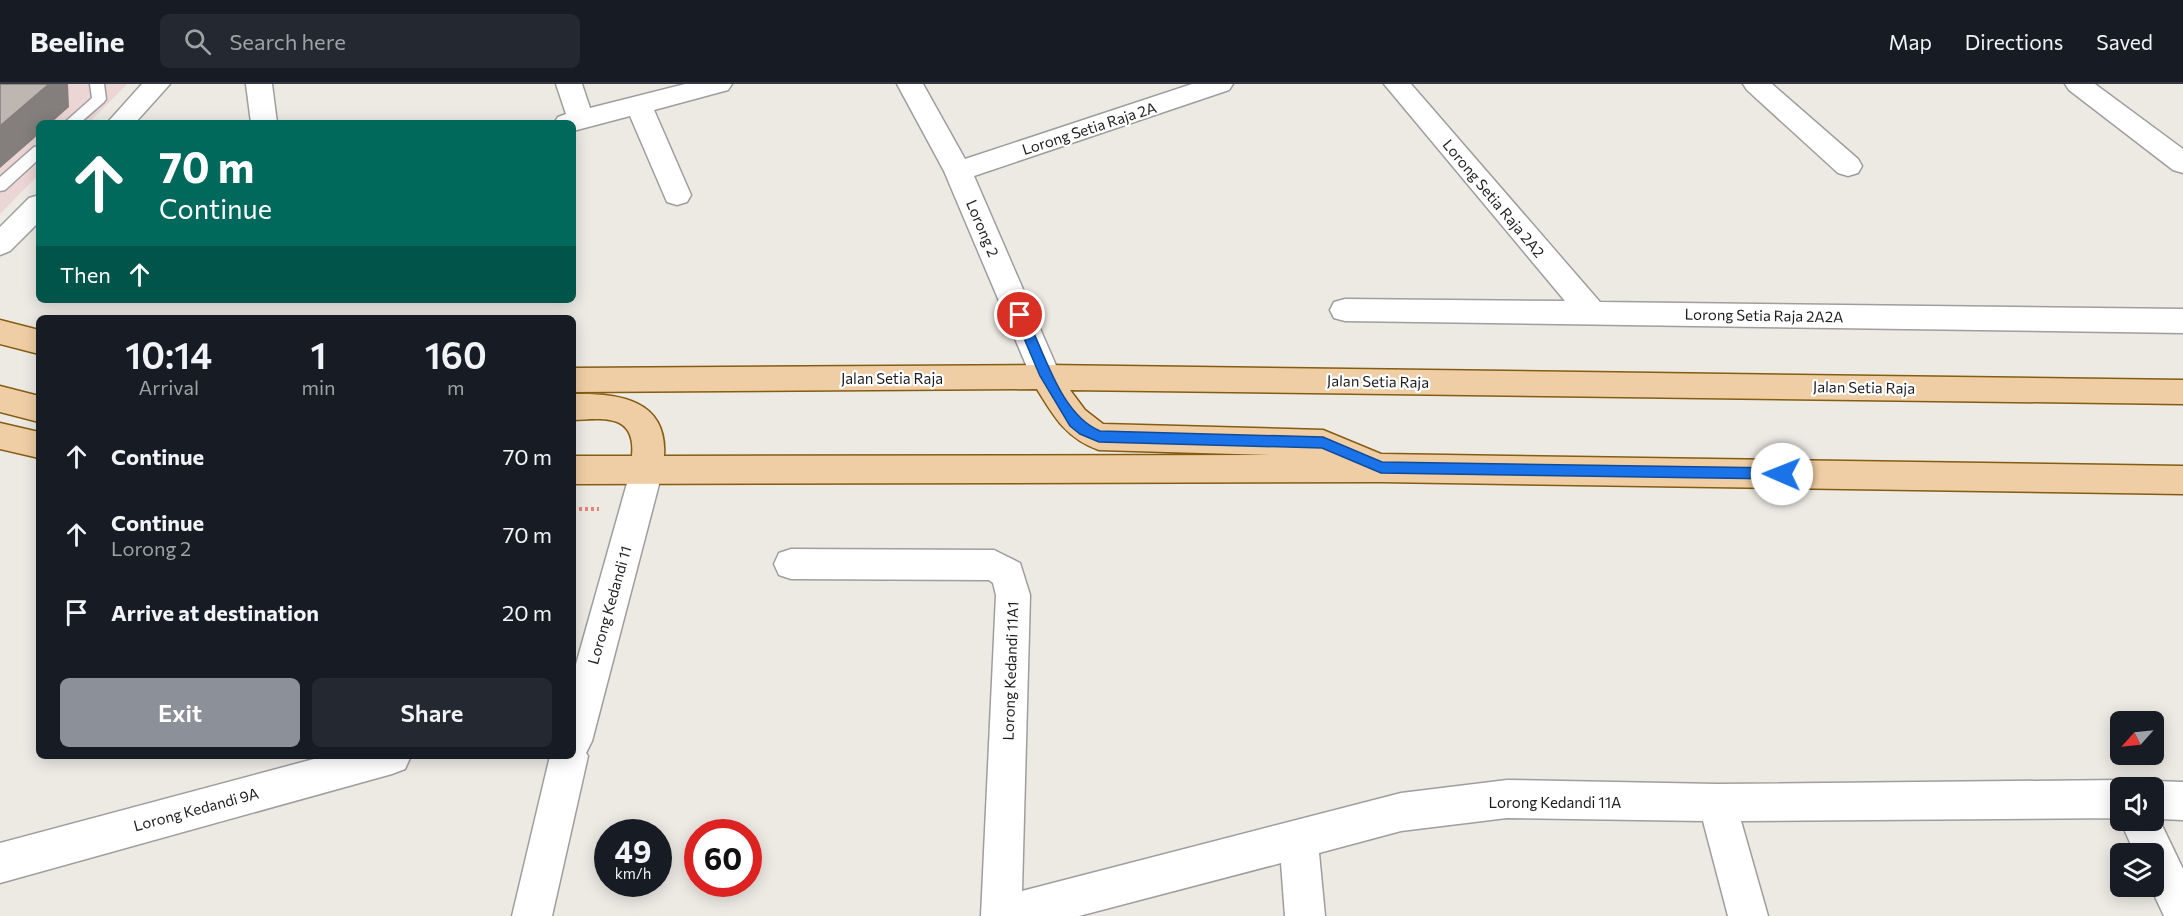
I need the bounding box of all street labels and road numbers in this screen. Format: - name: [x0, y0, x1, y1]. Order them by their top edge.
- street label: Lorong Setia Raja 2A: [1020, 98, 1158, 158]
- street label: Lorong Setia Raja 2A2: [1439, 135, 1549, 261]
- street label: Lorong 2: [963, 197, 1003, 259]
- street label: Lorong Setia Raja 2A2A: [1684, 305, 1844, 325]
- street label: Jalan Setia Raja: [841, 369, 943, 387]
- street label: Jalan Setia Raja: [1327, 371, 1429, 391]
- street label: Jalan Setia Raja: [1813, 377, 1915, 397]
- street label: Lorong Kedandi 11: [583, 544, 635, 666]
- street label: Lorong Kedandi 11A1: [999, 601, 1021, 741]
- street label: Lorong Kedandi 9A: [131, 784, 261, 834]
- street label: Lorong Kedandi 11A: [1489, 793, 1621, 811]

